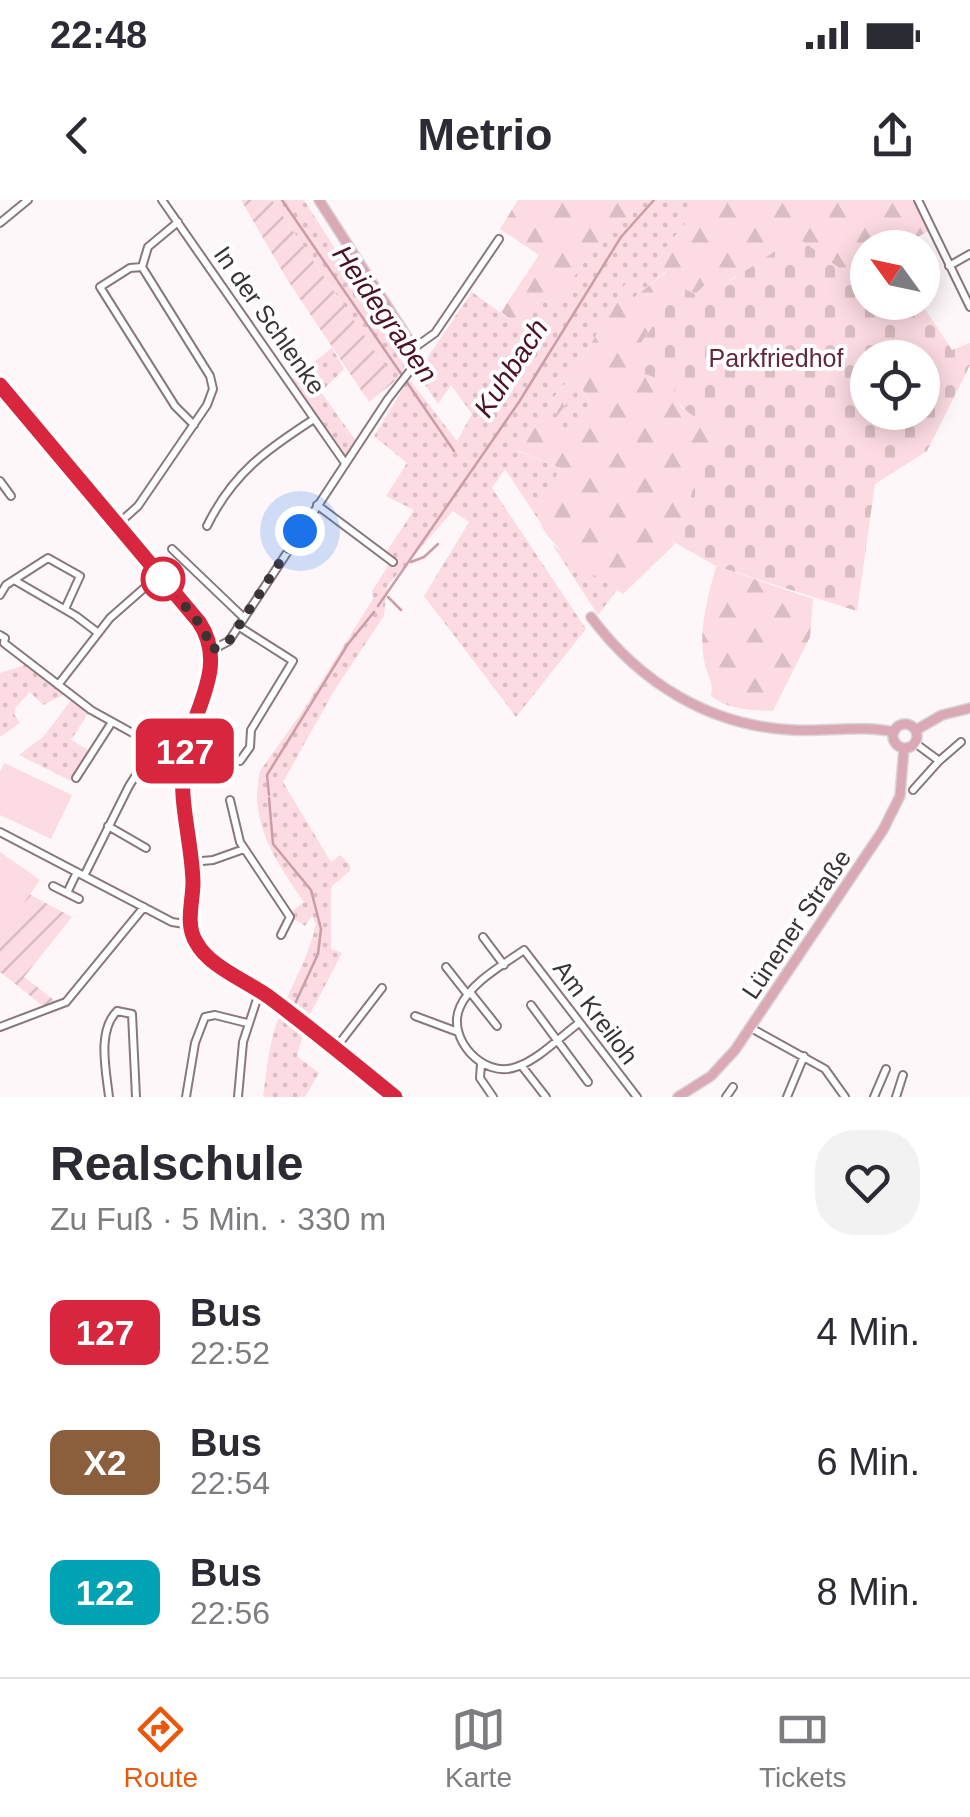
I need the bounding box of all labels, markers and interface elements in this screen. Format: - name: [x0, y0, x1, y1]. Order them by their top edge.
- text: 22:48: [50, 14, 147, 56]
- icon: back: [50, 108, 105, 163]
- icon: share: [865, 108, 920, 163]
- text: Metrio: [418, 109, 553, 160]
- north arrow: [850, 230, 940, 320]
- map controls: [850, 230, 940, 430]
- water label: Heidegraben: [326, 239, 444, 389]
- street label: In der Schlenke: [209, 241, 331, 399]
- water label: Kuhbach: [468, 313, 554, 423]
- button: locate: [850, 340, 940, 430]
- park label: Parkfriedhof: [709, 344, 843, 372]
- your location: [275, 506, 325, 556]
- unlabelled marker: [142, 558, 184, 600]
- line badge: 127: [128, 718, 242, 784]
- text: 127: [156, 732, 214, 771]
- street label: Lünener Straße: [736, 844, 856, 1004]
- street label: Am Kreiloh: [548, 955, 644, 1069]
- button: heart: [815, 1130, 920, 1235]
- text: Realschule: [50, 1137, 303, 1190]
- text: Zu Fuß · 5 Min. · 330 m: [50, 1201, 386, 1237]
- text: Bus: [190, 1292, 262, 1334]
- text: 4 Min.: [817, 1311, 920, 1353]
- text: 127: [76, 1313, 134, 1352]
- text: 22:52: [190, 1335, 270, 1371]
- text: Bus: [190, 1422, 262, 1464]
- text: 6 Min.: [817, 1441, 920, 1483]
- text: X2: [84, 1443, 126, 1482]
- text: 22:54: [190, 1465, 270, 1501]
- text: Bus: [190, 1552, 262, 1594]
- text: 8 Min.: [817, 1571, 920, 1613]
- text: 122: [76, 1573, 134, 1612]
- text: 22:56: [190, 1595, 270, 1631]
- tab: Route: [123, 1702, 198, 1794]
- tab: Karte: [445, 1702, 512, 1794]
- tab: Tickets: [759, 1702, 847, 1794]

